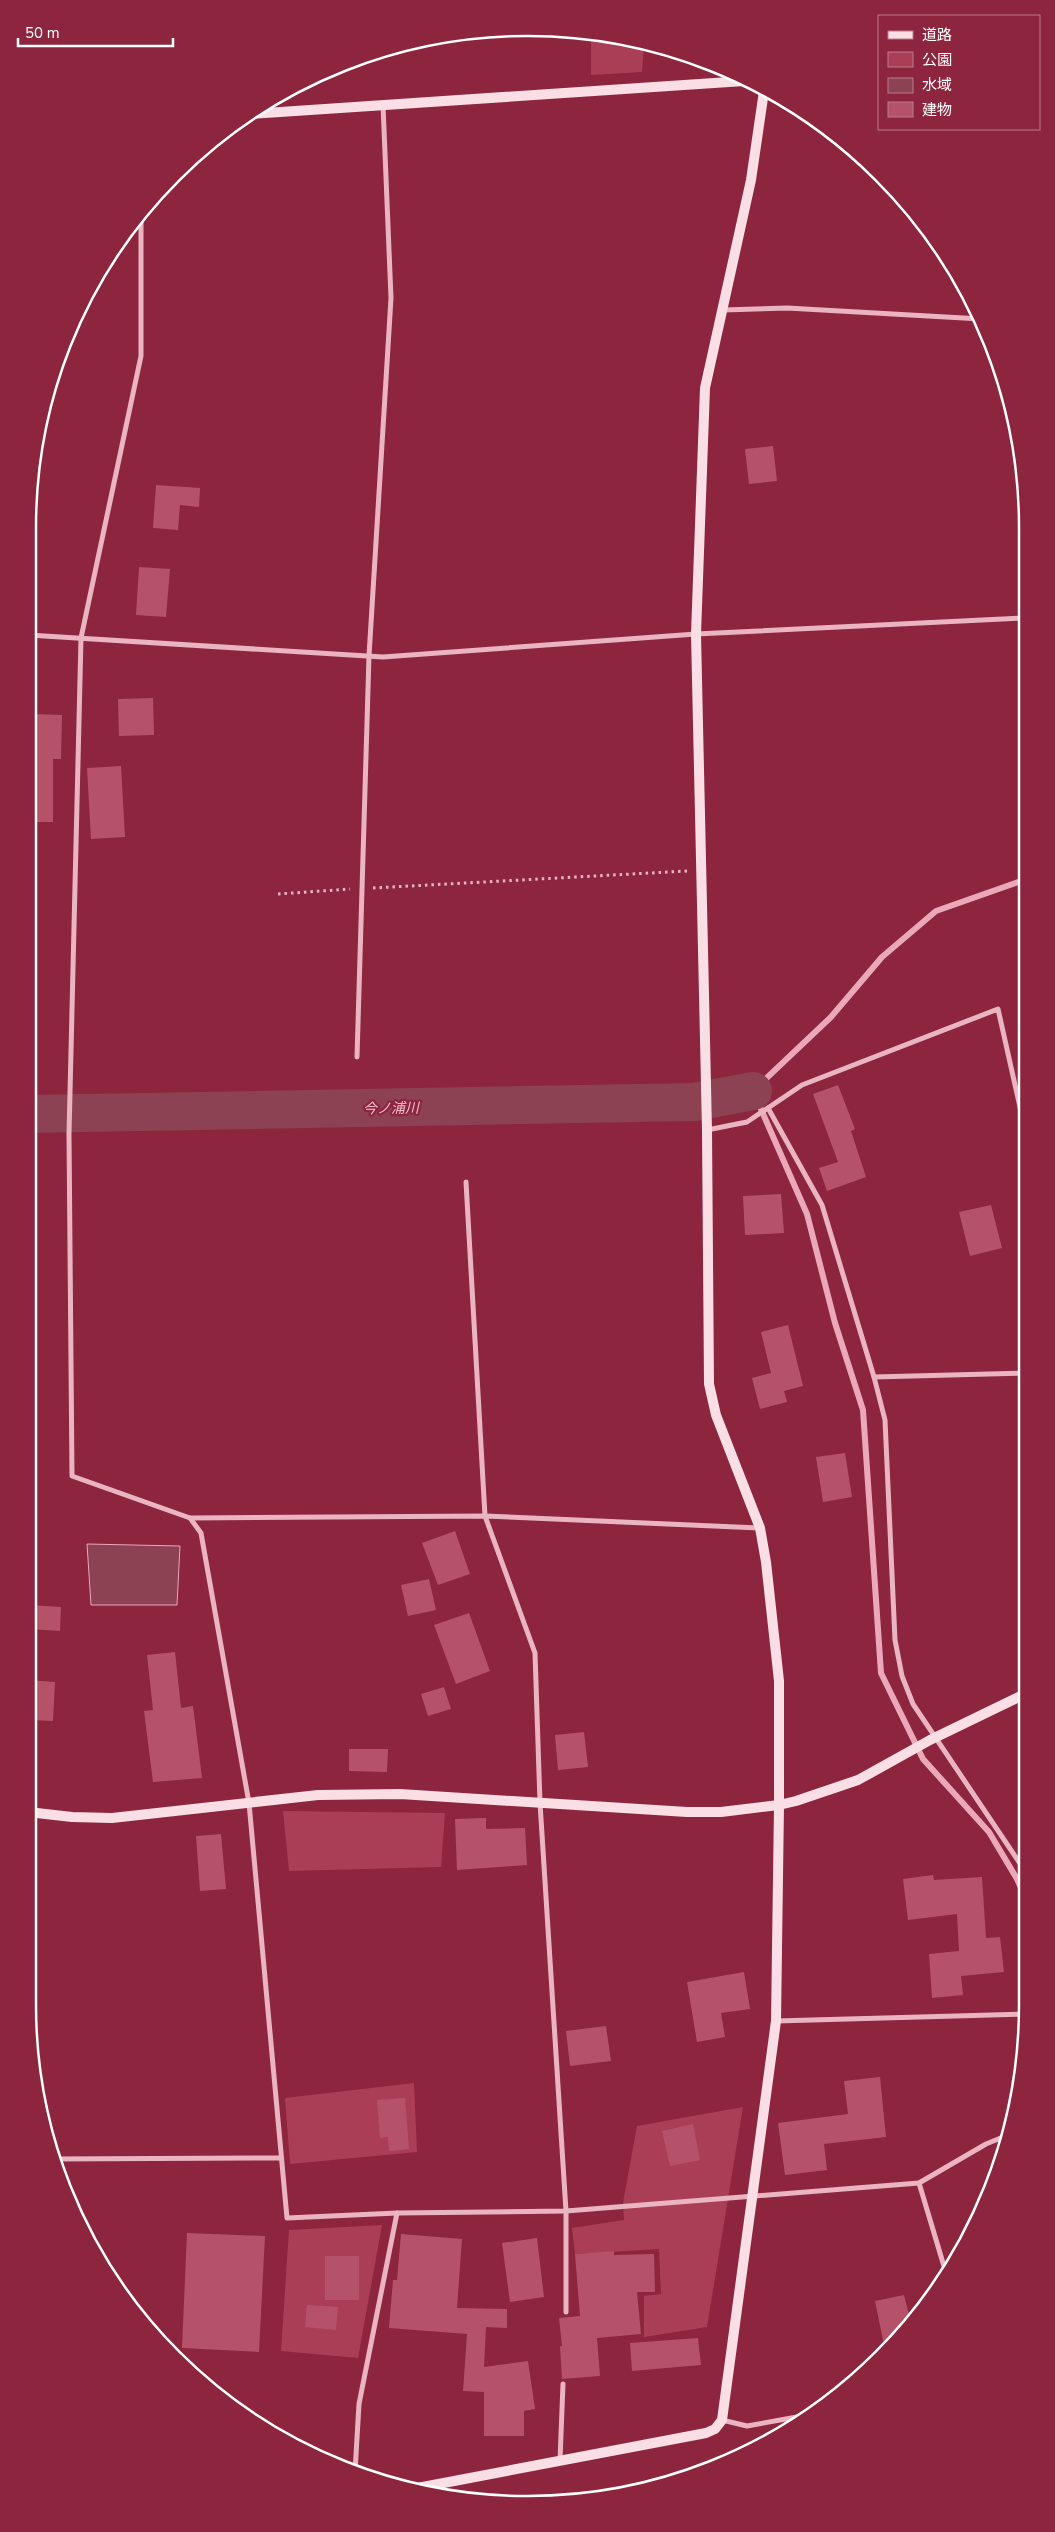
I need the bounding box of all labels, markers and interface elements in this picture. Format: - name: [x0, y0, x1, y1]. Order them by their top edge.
- scale bar: [18, 15, 172, 47]
- legend: [878, 15, 1040, 130]
- text: 50 m: [25, 23, 60, 43]
- text: 道路: [922, 25, 952, 45]
- text: 公園: [922, 50, 952, 70]
- text: 水域: [922, 75, 952, 95]
- text: 建物: [922, 100, 952, 120]
- water label: 今ノ浦川: [363, 1098, 421, 1118]

